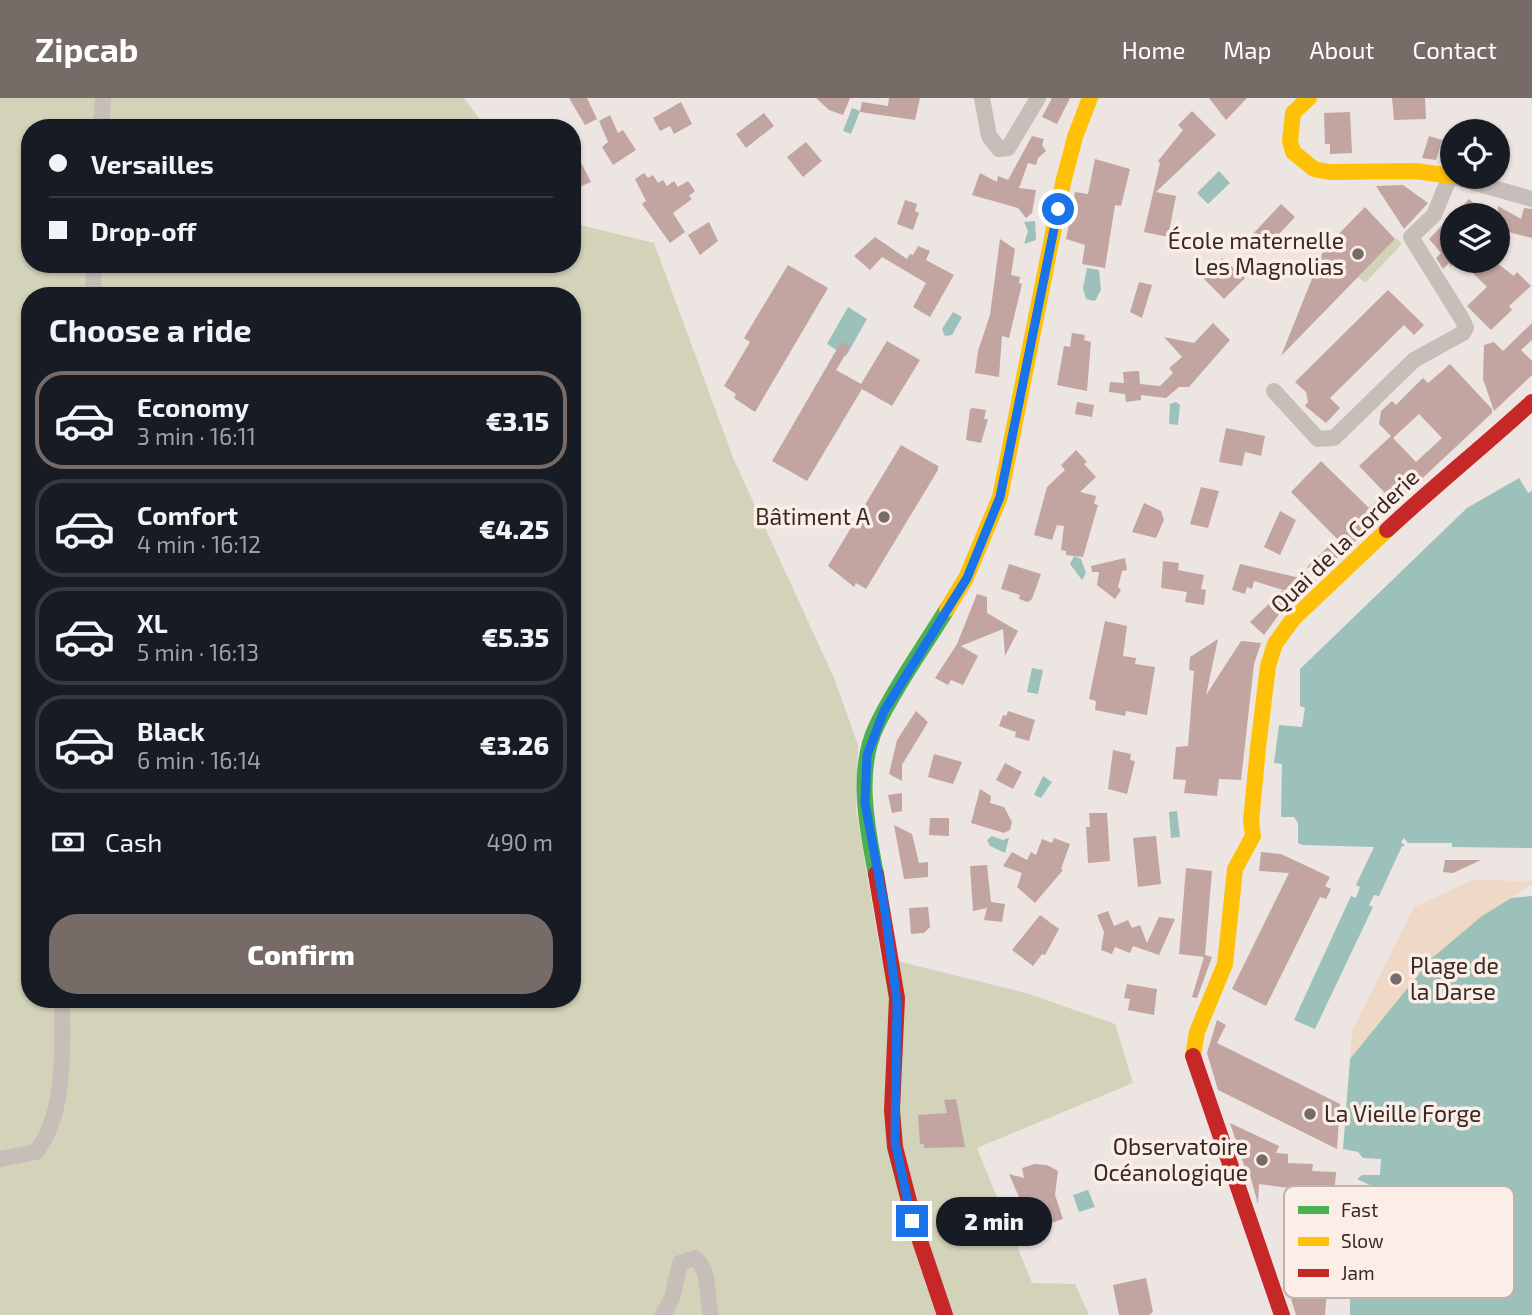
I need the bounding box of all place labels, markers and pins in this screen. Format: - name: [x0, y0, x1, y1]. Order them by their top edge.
- place label: École maternelle Les Magnolias: [1168, 226, 1344, 280]
- marker: École maternelle Les Magnolias: [1350, 246, 1366, 262]
- place label: Bâtiment A: [755, 502, 871, 530]
- marker: Bâtiment A: [876, 509, 892, 525]
- place label: Plage de la Darse: [1410, 951, 1499, 1005]
- marker: Plage de la Darse: [1388, 971, 1404, 987]
- place label: La Vieille Forge: [1324, 1099, 1481, 1127]
- marker: La Vieille Forge: [1302, 1106, 1318, 1122]
- place label: Observatoire Océanologique: [1093, 1132, 1248, 1186]
- marker: Observatoire Océanologique: [1254, 1152, 1270, 1168]

